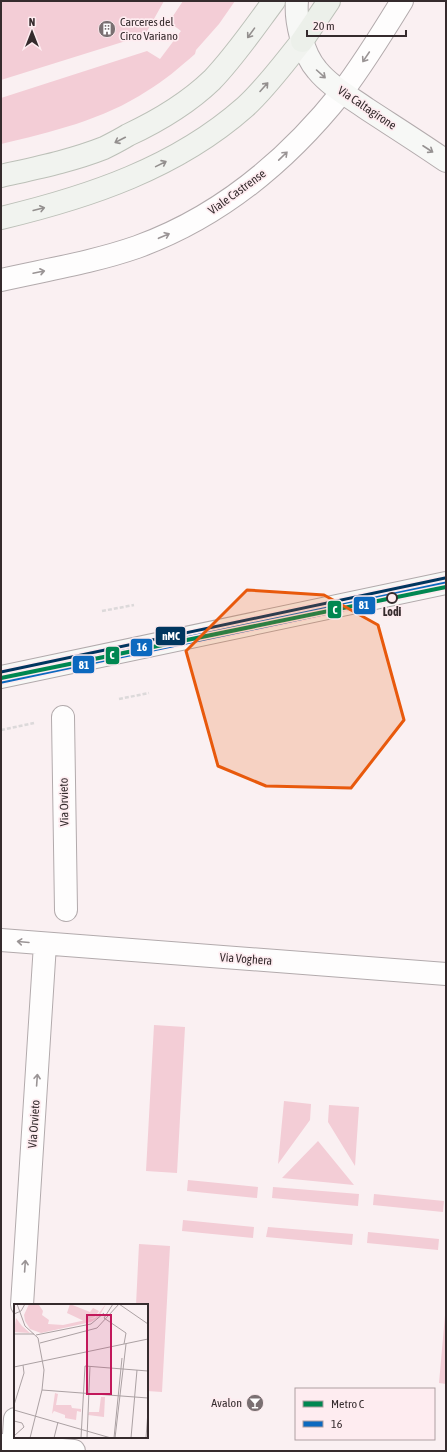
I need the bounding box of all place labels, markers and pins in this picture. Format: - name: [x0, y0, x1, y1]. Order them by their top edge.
- place label: Carceres del Circo Variano: [120, 15, 178, 43]
- building icon: Carceres del Circo Variano: [97, 19, 117, 39]
- marker: Lodi: [386, 592, 398, 604]
- place label: Lodi: [383, 605, 402, 619]
- bar icon: Avalon: [245, 1393, 265, 1413]
- place label: Avalon: [211, 1396, 242, 1410]

